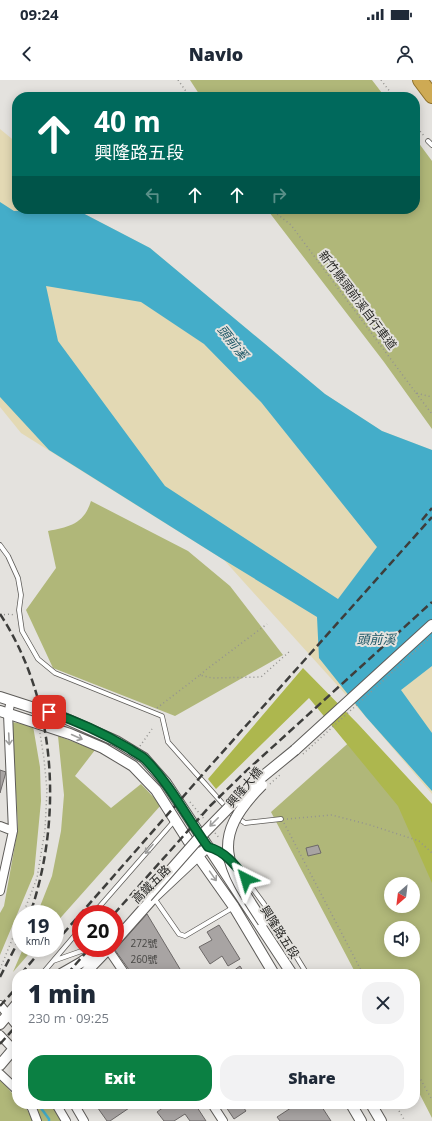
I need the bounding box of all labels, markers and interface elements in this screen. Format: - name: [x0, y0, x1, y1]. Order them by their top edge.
- text: 09:24: [20, 4, 59, 24]
- text: Navio: [189, 42, 243, 66]
- icon: back: [16, 43, 38, 65]
- icon: person: [394, 43, 416, 65]
- text: 40 m: [94, 102, 161, 140]
- icon: ahead: [28, 108, 80, 160]
- text: 興隆路五段: [94, 140, 184, 164]
- icon: left: [142, 184, 164, 206]
- icon: ahead: [184, 184, 206, 206]
- icon: ahead: [226, 184, 248, 206]
- icon: right: [268, 184, 290, 206]
- street label: 新竹縣頭前溪自行車道: [315, 247, 401, 353]
- water label: 頭前溪: [214, 321, 254, 364]
- water label: 頭前溪: [356, 630, 397, 648]
- pin: [32, 695, 66, 729]
- icon: arrive: [38, 701, 60, 723]
- one-way arrow: [5, 732, 12, 745]
- one-way arrow: [70, 734, 82, 741]
- street label: 興隆大橋: [222, 763, 266, 811]
- one-way arrow: [209, 818, 219, 827]
- one-way arrow: [145, 843, 154, 854]
- position arrow: [225, 858, 267, 900]
- street label: 高鐵五路: [128, 861, 174, 907]
- one-way arrow: [209, 871, 217, 882]
- north arrow: [384, 877, 420, 913]
- map controls: [384, 877, 420, 957]
- street label: 興隆路五段: [257, 902, 303, 962]
- speed limit sign: 20: [72, 905, 124, 957]
- text: 19: [27, 912, 49, 939]
- button: sound: [384, 921, 420, 957]
- text: km/h: [26, 934, 50, 948]
- house number: 272號: [130, 936, 158, 950]
- house number: 260號: [130, 952, 158, 966]
- text: 1 min: [28, 977, 96, 1010]
- button: close: [362, 982, 404, 1024]
- text: 230 m · 09:25: [28, 1009, 109, 1027]
- button: Exit: [28, 1055, 212, 1101]
- button: Share: [220, 1055, 404, 1101]

